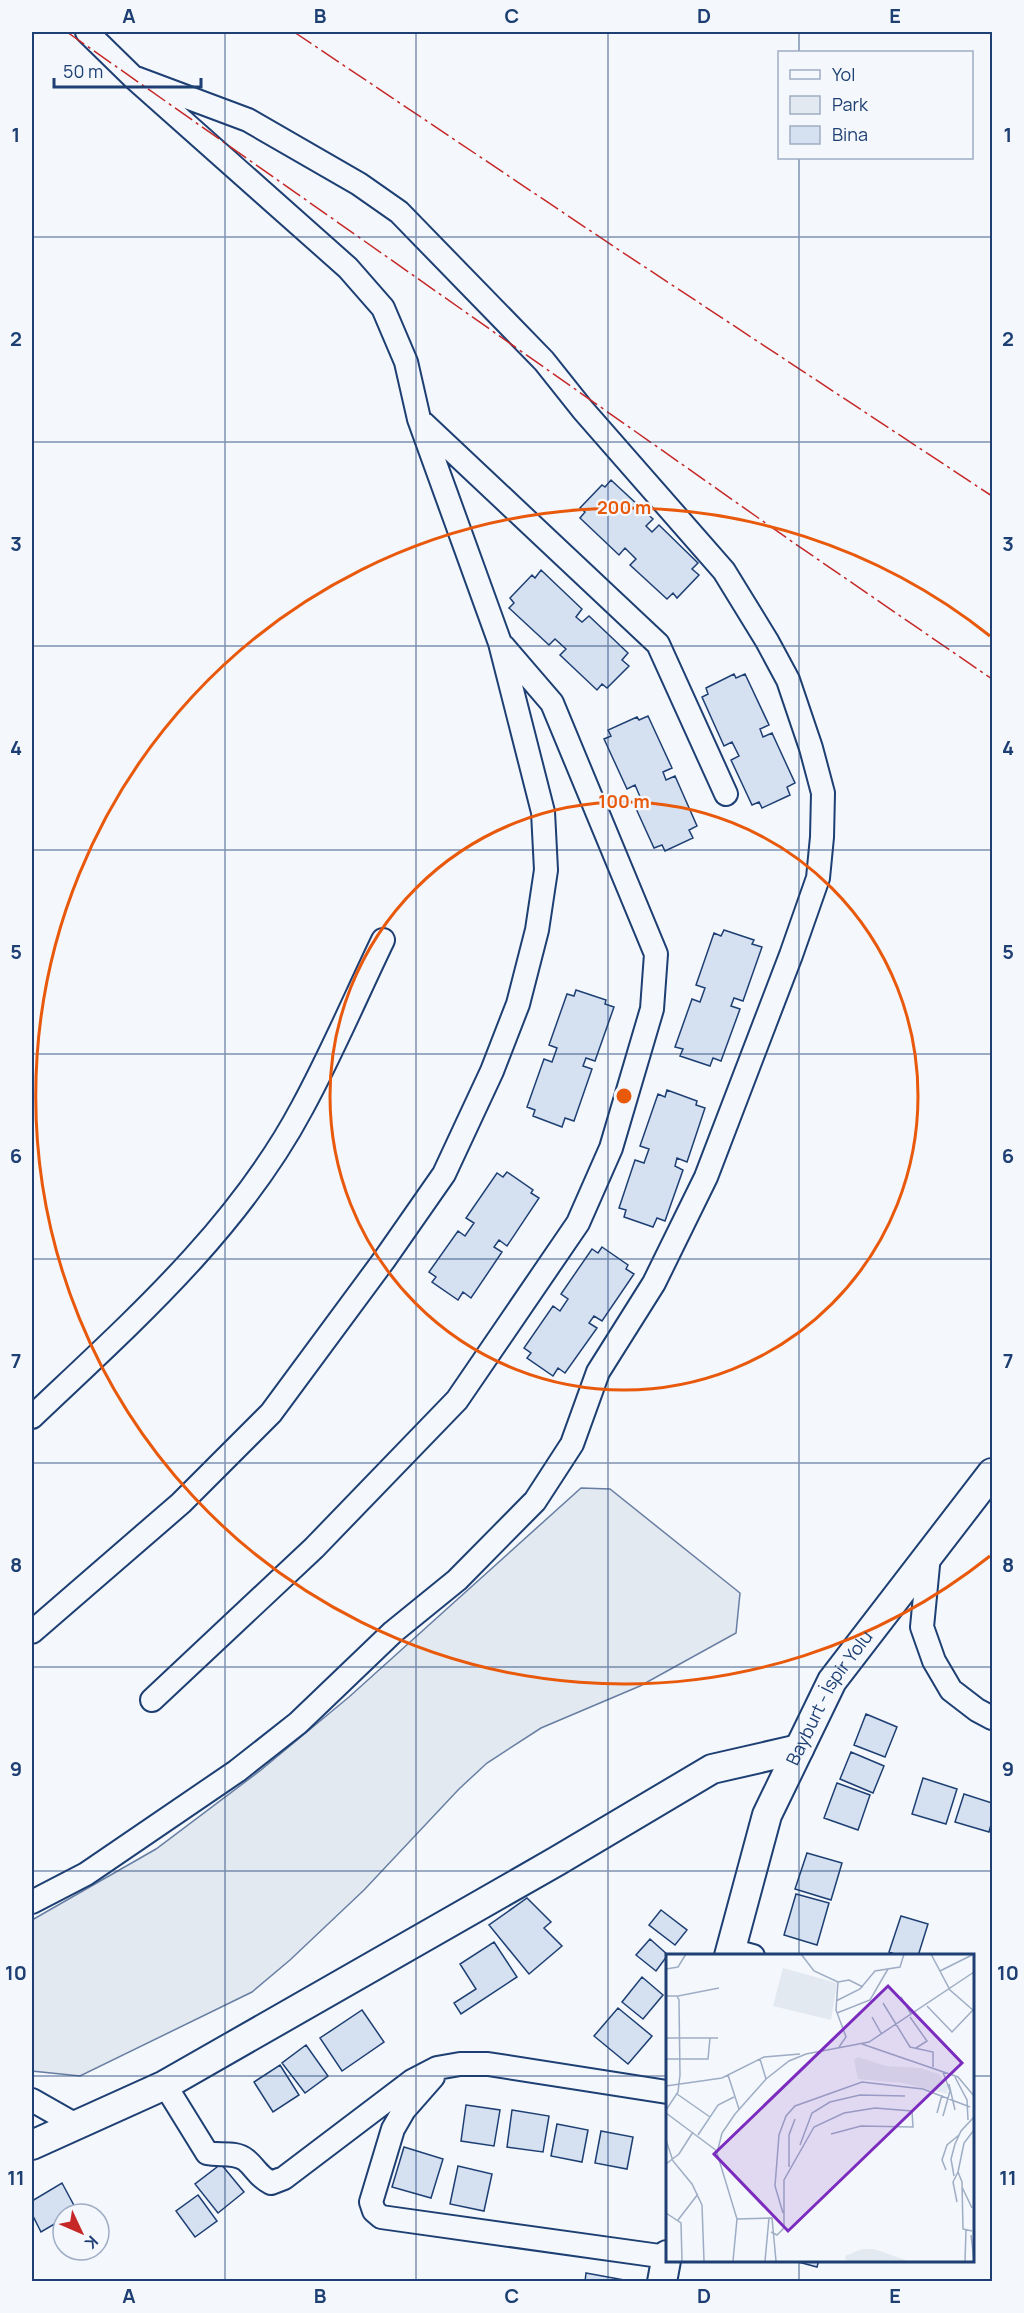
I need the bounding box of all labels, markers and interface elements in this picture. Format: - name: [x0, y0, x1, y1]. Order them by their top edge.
- text: A: [122, 2, 136, 29]
- text: B: [314, 2, 327, 29]
- text: C: [505, 2, 519, 29]
- text: D: [697, 2, 711, 29]
- text: E: [889, 2, 901, 29]
- scale bar: [54, 51, 201, 89]
- legend: [778, 51, 973, 159]
- text: 50 m: [63, 59, 103, 83]
- text: Yol: [832, 62, 855, 86]
- text: Park: [832, 92, 869, 116]
- text: 1: [12, 121, 20, 148]
- text: 1: [1004, 121, 1012, 148]
- text: Bina: [832, 122, 868, 146]
- text: 2: [10, 325, 22, 352]
- text: 2: [1002, 325, 1014, 352]
- text: 200 m: [597, 495, 651, 519]
- text: 3: [10, 530, 22, 557]
- text: 3: [1002, 530, 1014, 557]
- text: 4: [10, 734, 22, 761]
- text: 4: [1002, 734, 1014, 761]
- text: 100 m: [598, 789, 650, 813]
- text: 5: [10, 938, 22, 965]
- text: 5: [1002, 938, 1014, 965]
- centre of rings: [614, 1086, 634, 1106]
- text: 6: [10, 1142, 22, 1169]
- text: 6: [1002, 1142, 1014, 1169]
- text: 7: [11, 1347, 21, 1374]
- text: 7: [1003, 1347, 1013, 1374]
- text: 8: [10, 1551, 22, 1578]
- text: 8: [1002, 1551, 1014, 1578]
- street label: Bayburt - İspir Yolu: [780, 1625, 878, 1769]
- text: 9: [10, 1755, 22, 1782]
- text: 9: [1002, 1755, 1014, 1782]
- inset map: [666, 1954, 973, 2262]
- text: 10: [5, 1959, 27, 1986]
- text: 10: [997, 1959, 1019, 1986]
- text: 11: [7, 2164, 25, 2191]
- text: 11: [999, 2164, 1017, 2191]
- north arrow: [51, 2202, 111, 2262]
- text: K: [80, 2231, 103, 2254]
- text: A: [122, 2282, 136, 2309]
- text: B: [314, 2282, 327, 2309]
- text: C: [505, 2282, 519, 2309]
- text: D: [697, 2282, 711, 2309]
- text: E: [889, 2282, 901, 2309]

